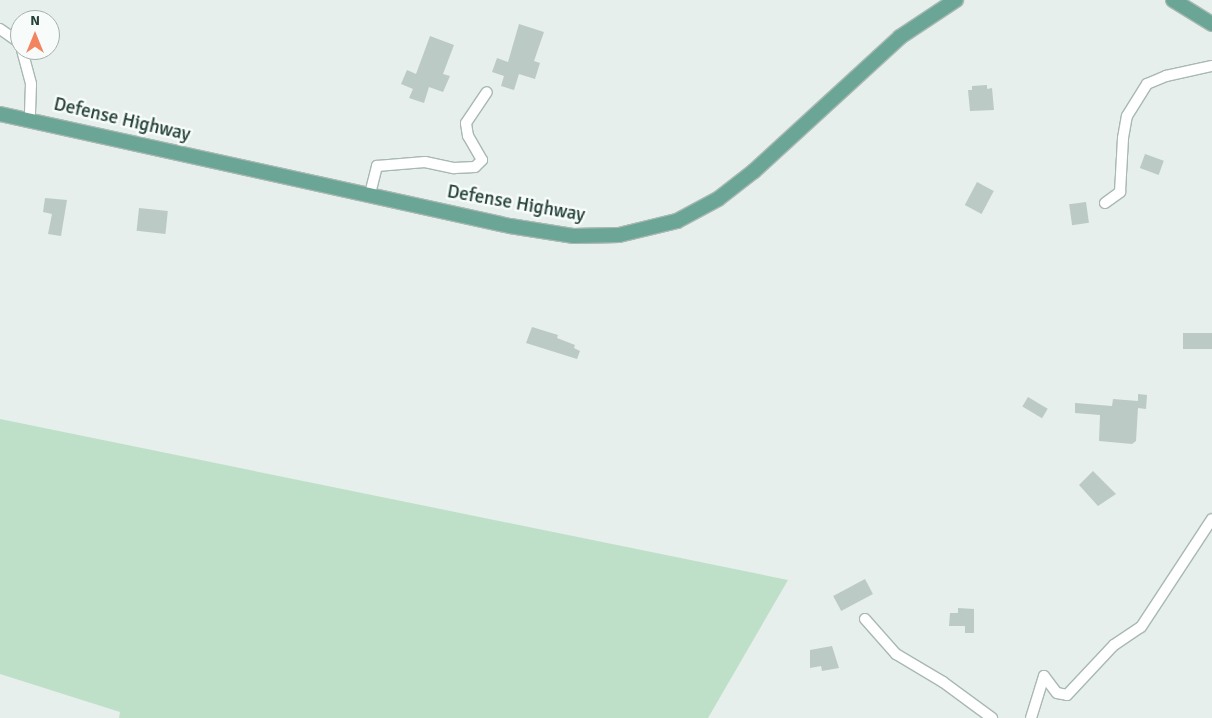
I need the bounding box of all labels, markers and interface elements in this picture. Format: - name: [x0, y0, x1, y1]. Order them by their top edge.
- north arrow: [10, 10, 60, 60]
- text: N: [30, 12, 40, 29]
- street label: Defense Highway: [51, 93, 193, 147]
- street label: Defense Highway: [445, 181, 587, 227]

